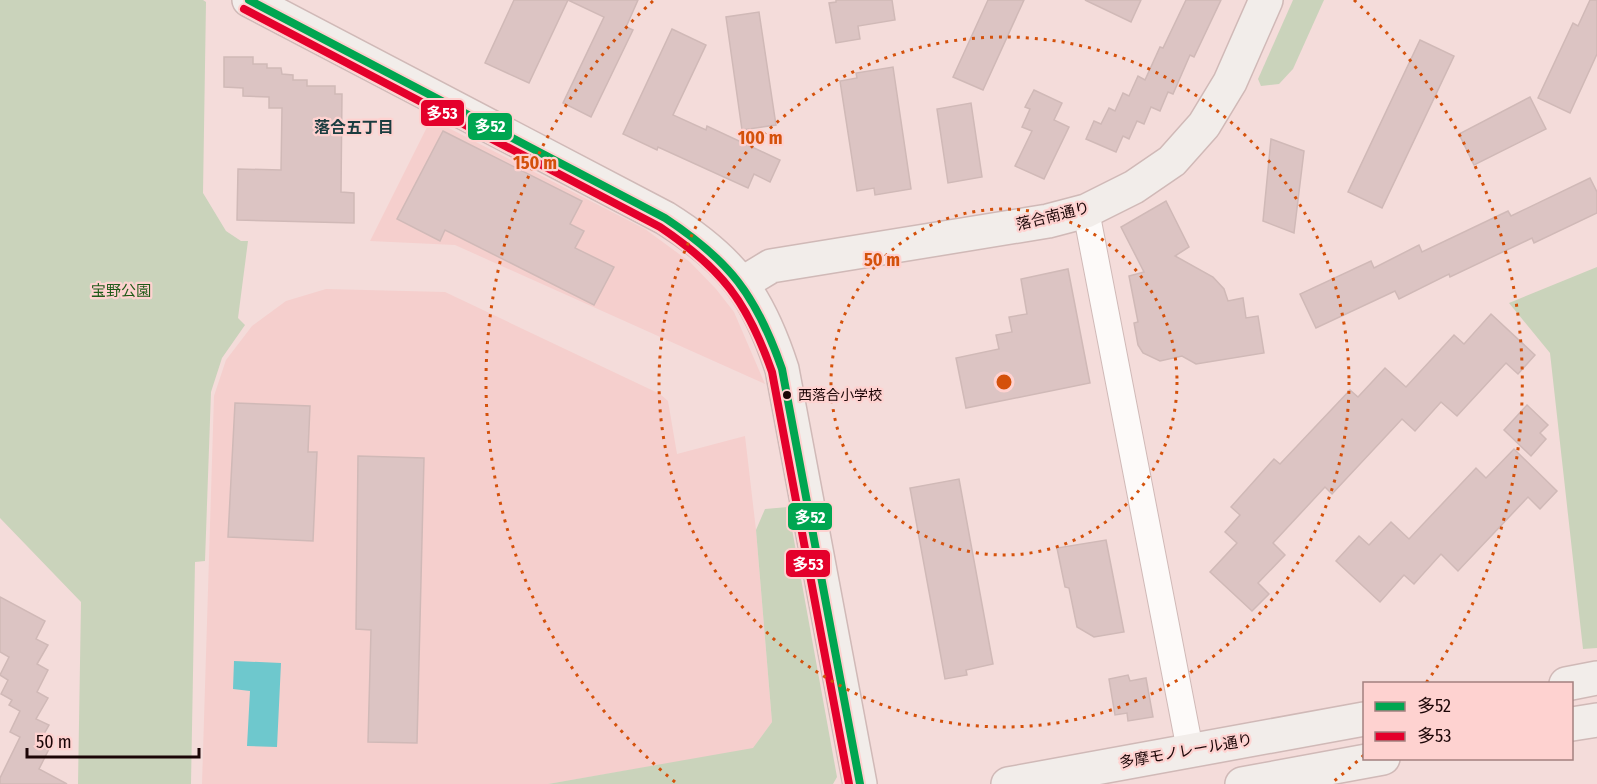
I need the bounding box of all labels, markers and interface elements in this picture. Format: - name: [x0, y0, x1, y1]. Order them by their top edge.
- line badge: 多53: [420, 99, 465, 127]
- text: 多53: [426, 104, 458, 123]
- line badge: 多52: [467, 112, 513, 141]
- text: 多52: [474, 117, 506, 136]
- district label: 落合五丁目: [314, 118, 394, 137]
- text: 100 m: [738, 127, 782, 149]
- text: 150 m: [513, 152, 557, 174]
- street label: 落合南通り: [1014, 198, 1092, 234]
- text: 50 m: [864, 249, 900, 271]
- park label: 宝野公園: [91, 282, 151, 300]
- centre of rings: [994, 372, 1014, 392]
- place label: 西落合小学校: [798, 387, 882, 404]
- marker: 西落合小学校: [781, 389, 793, 401]
- line badge: 多52: [787, 502, 833, 531]
- text: 多52: [794, 508, 826, 527]
- line badge: 多53: [785, 549, 831, 578]
- text: 多53: [792, 555, 824, 574]
- legend: [1363, 682, 1573, 760]
- text: 多52: [1417, 695, 1451, 717]
- scale bar: [27, 721, 200, 759]
- text: 多53: [1417, 725, 1451, 747]
- street label: 多摩モノレール通り: [1118, 730, 1254, 772]
- text: 50 m: [36, 731, 72, 753]

